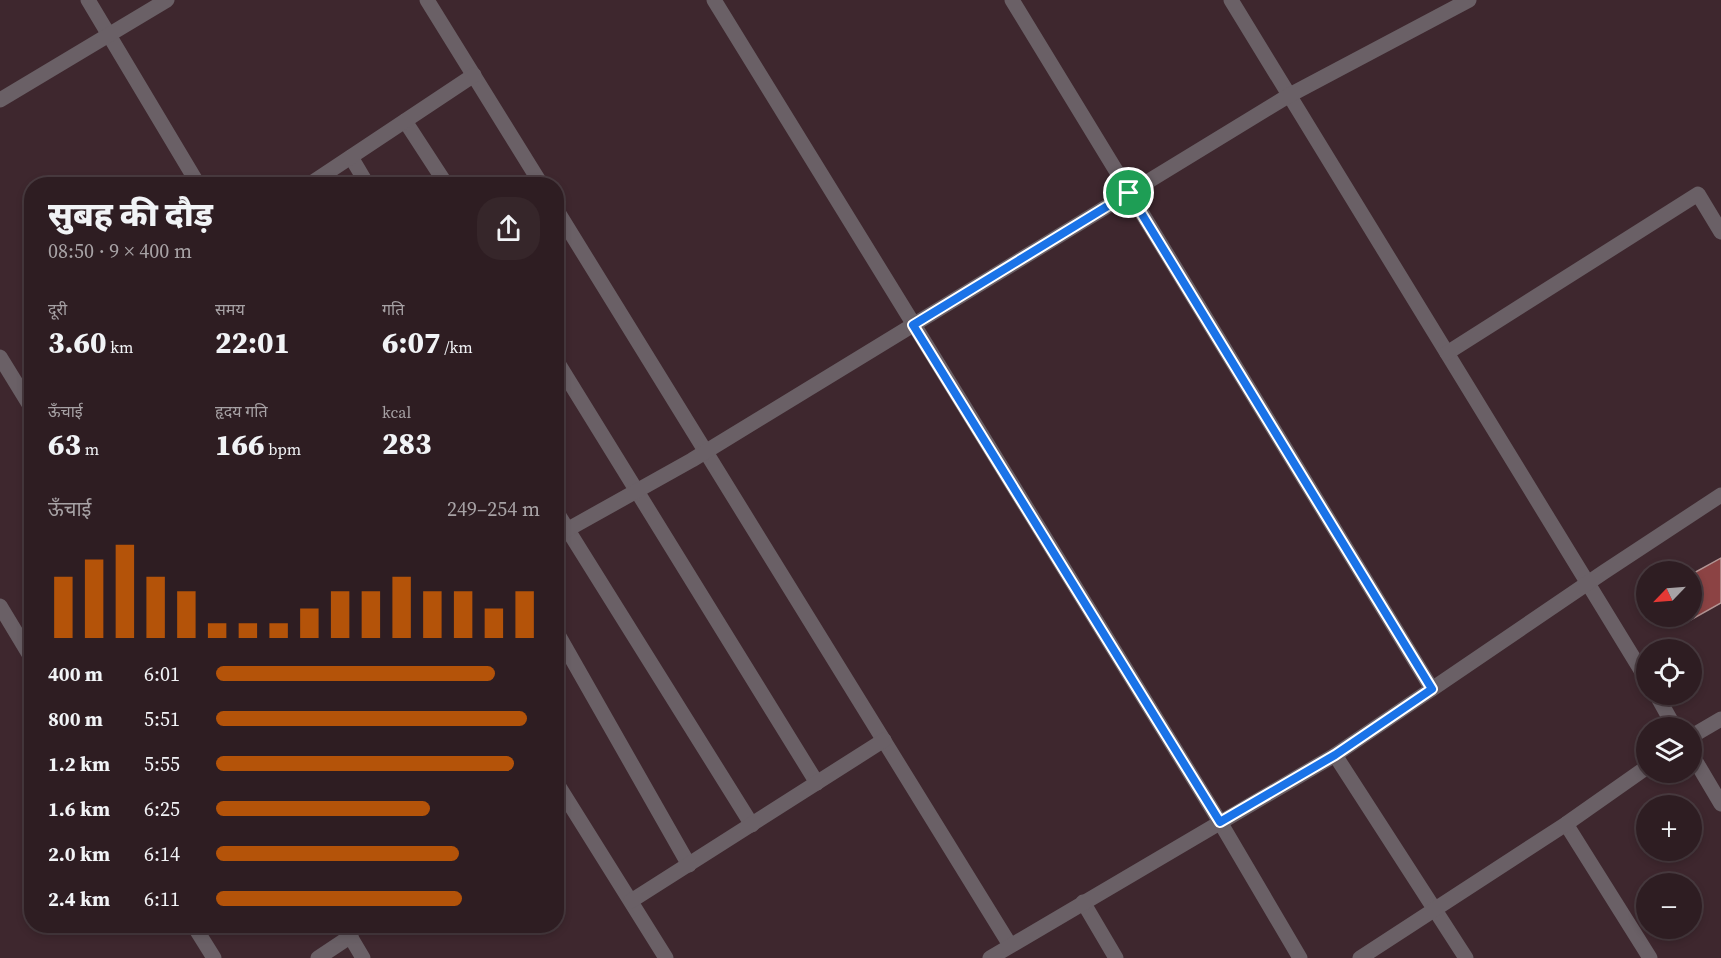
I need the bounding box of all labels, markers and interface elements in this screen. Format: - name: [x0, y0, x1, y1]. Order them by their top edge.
- pin: [1103, 167, 1154, 218]
- icon: arrive: [1112, 176, 1145, 209]
- text: सुबह की दौड़: [48, 192, 213, 237]
- button: share: [477, 197, 540, 260]
- text: 08:50 · 9 × 400 m: [48, 237, 192, 265]
- text: दूरी: [48, 298, 67, 320]
- text: समय: [215, 298, 245, 320]
- text: गति: [382, 298, 404, 320]
- text: 3.60: [48, 322, 107, 363]
- text: 22:01: [215, 322, 290, 363]
- text: 6:07: [382, 322, 441, 363]
- text: km: [107, 336, 134, 358]
- text: /km: [441, 336, 473, 358]
- text: ऊँचाई: [48, 400, 83, 422]
- text: हृदय गति: [215, 400, 268, 422]
- text: kcal: [382, 401, 411, 423]
- text: 283: [382, 423, 432, 464]
- text: 63: [48, 424, 81, 465]
- text: 166: [215, 424, 265, 465]
- text: m: [81, 438, 99, 460]
- text: bpm: [265, 438, 301, 460]
- text: ऊँचाई: [48, 495, 91, 523]
- text: 249–254 m: [447, 495, 540, 523]
- north arrow: [1636, 561, 1702, 627]
- map controls: [1636, 561, 1702, 939]
- button: locate: [1636, 639, 1702, 705]
- text: 400 m: [48, 660, 103, 688]
- text: 6:01: [144, 660, 180, 688]
- text: 800 m: [48, 705, 103, 733]
- text: 5:51: [144, 705, 180, 733]
- button: layers: [1636, 717, 1702, 783]
- text: 1.2 km: [48, 750, 110, 778]
- text: 5:55: [144, 750, 180, 778]
- text: 1.6 km: [48, 795, 110, 823]
- text: 6:25: [144, 795, 180, 823]
- button: +: [1636, 795, 1702, 861]
- text: 2.0 km: [48, 840, 110, 868]
- text: 6:14: [144, 840, 180, 868]
- button: −: [1636, 873, 1702, 939]
- text: 2.4 km: [48, 885, 110, 913]
- text: 6:11: [144, 885, 180, 913]

